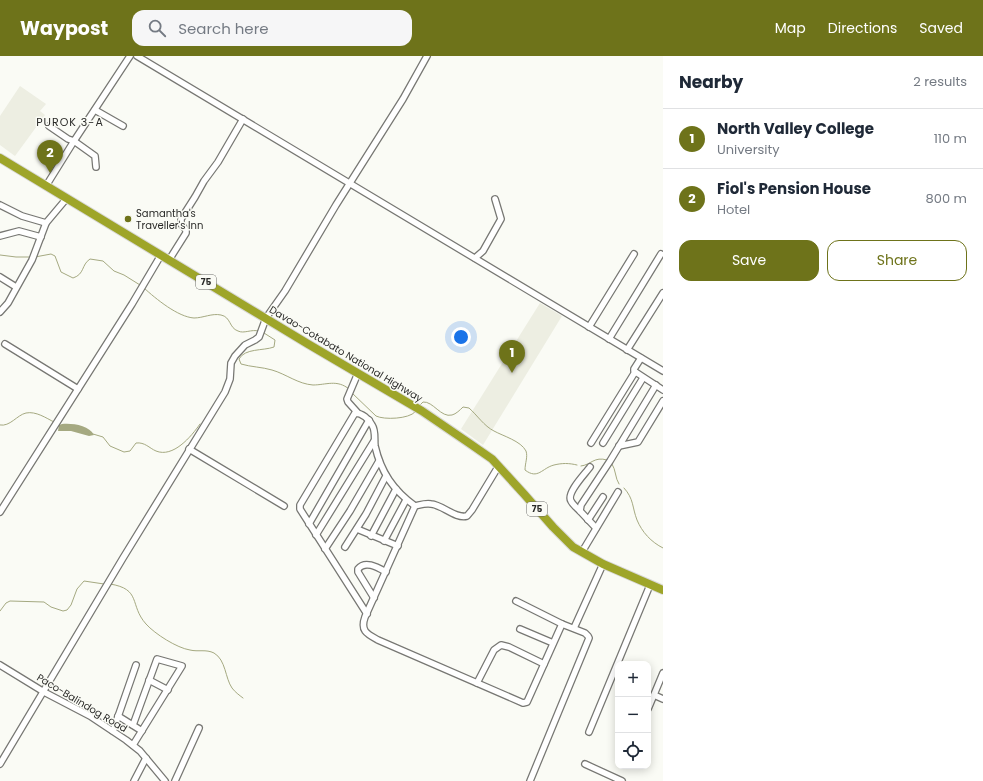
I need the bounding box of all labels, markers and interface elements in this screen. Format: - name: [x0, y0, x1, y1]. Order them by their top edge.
- search box: [132, 10, 412, 46]
- text: Waypost: [20, 15, 108, 42]
- icon: search: [146, 17, 168, 39]
- text: Search here: [178, 18, 269, 39]
- text: Map: [775, 18, 806, 38]
- text: Directions: [828, 18, 897, 38]
- text: Saved: [919, 18, 963, 38]
- text: Nearby: [679, 70, 743, 94]
- text: 2 results: [913, 72, 967, 91]
- district label: PUROK 3-A: [36, 114, 104, 130]
- text: North Valley College: [717, 118, 874, 139]
- text: 1: [690, 129, 694, 148]
- text: 110 m: [934, 129, 967, 148]
- pin: 2: [37, 140, 63, 173]
- text: University: [717, 140, 780, 159]
- text: Fiol's Pension House: [717, 178, 871, 199]
- text: 2: [688, 189, 696, 208]
- text: 800 m: [926, 189, 967, 208]
- text: Hotel: [717, 200, 750, 219]
- place label: Samantha's Traveller's Inn: [136, 206, 203, 233]
- marker: Samantha's Traveller's Inn: [123, 214, 133, 224]
- button: Save: [679, 240, 819, 281]
- button: Share: [827, 240, 967, 281]
- road number: 75: [196, 275, 216, 289]
- street label: Davao-Cotabato National Highway: [266, 302, 426, 406]
- your location: [451, 327, 471, 347]
- pin: 1: [499, 340, 525, 373]
- road number: 75: [527, 502, 547, 516]
- map controls: [615, 661, 651, 769]
- button: +: [615, 661, 651, 697]
- street label: Paco-Balindog Road: [34, 670, 130, 736]
- button: −: [615, 697, 651, 733]
- button: locate: [615, 733, 651, 769]

